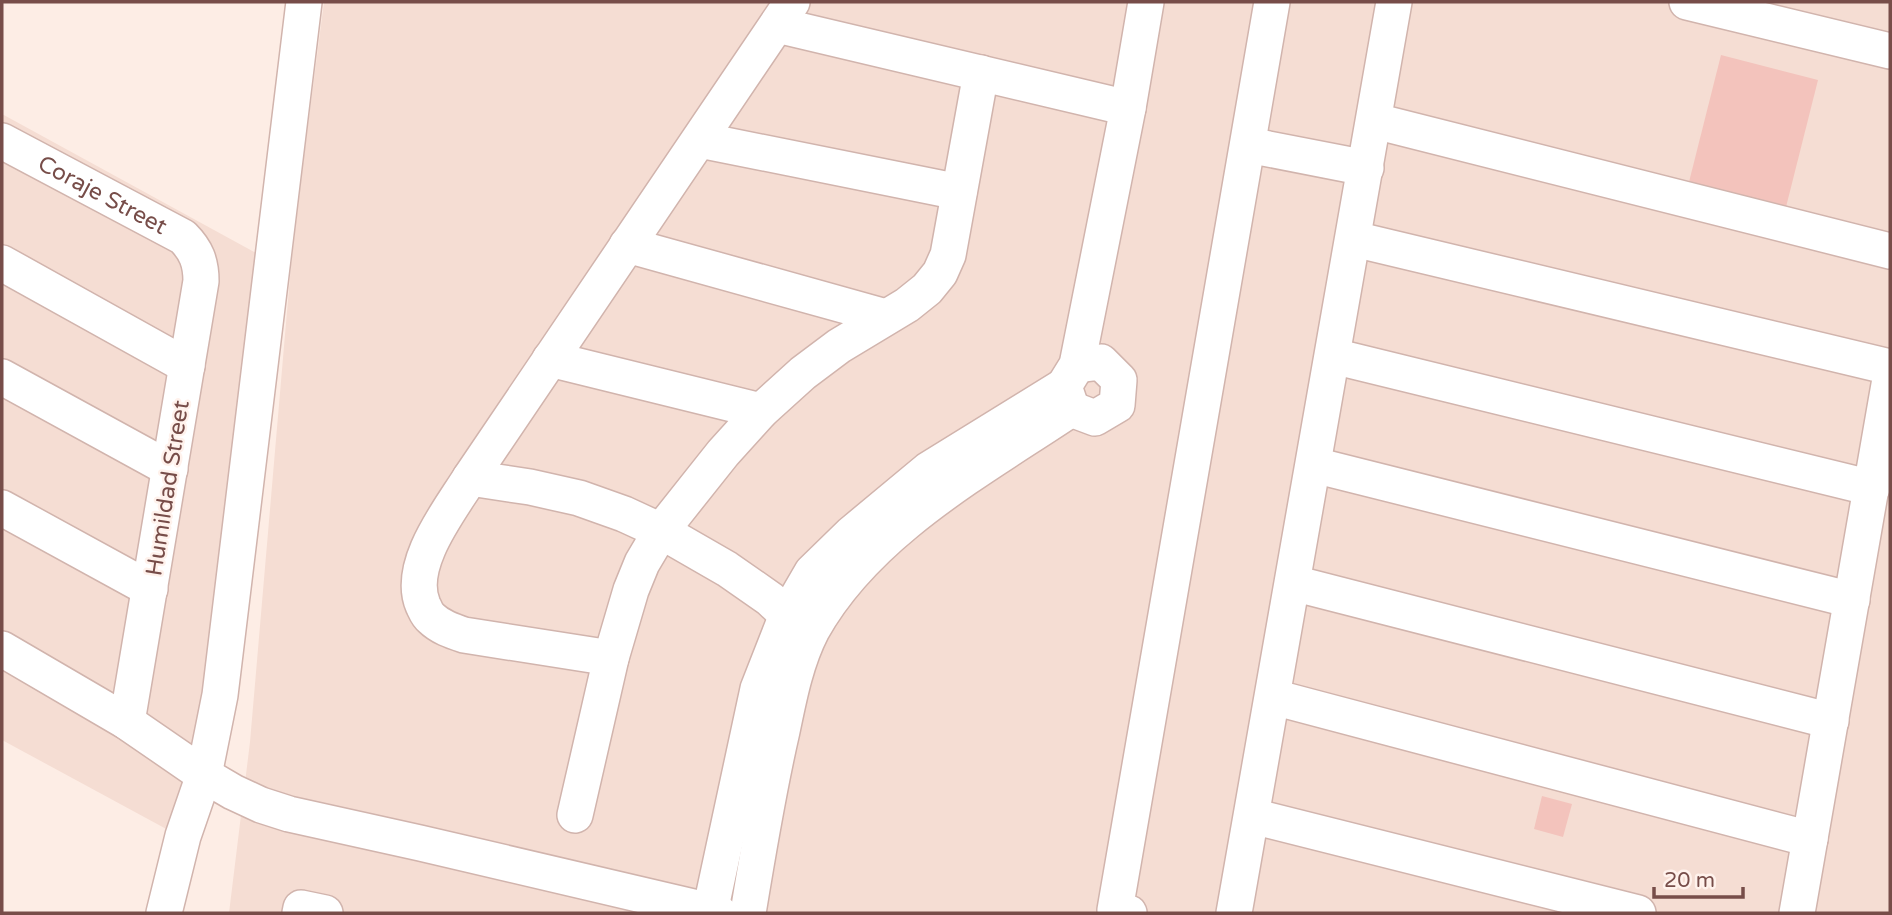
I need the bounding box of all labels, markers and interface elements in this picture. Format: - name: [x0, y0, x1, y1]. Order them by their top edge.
- street label: Coraje Street: [33, 150, 172, 241]
- street label: Humildad Street: [140, 398, 196, 578]
- scale bar: [1654, 856, 1743, 900]
- text: 20 m: [1664, 868, 1715, 893]

